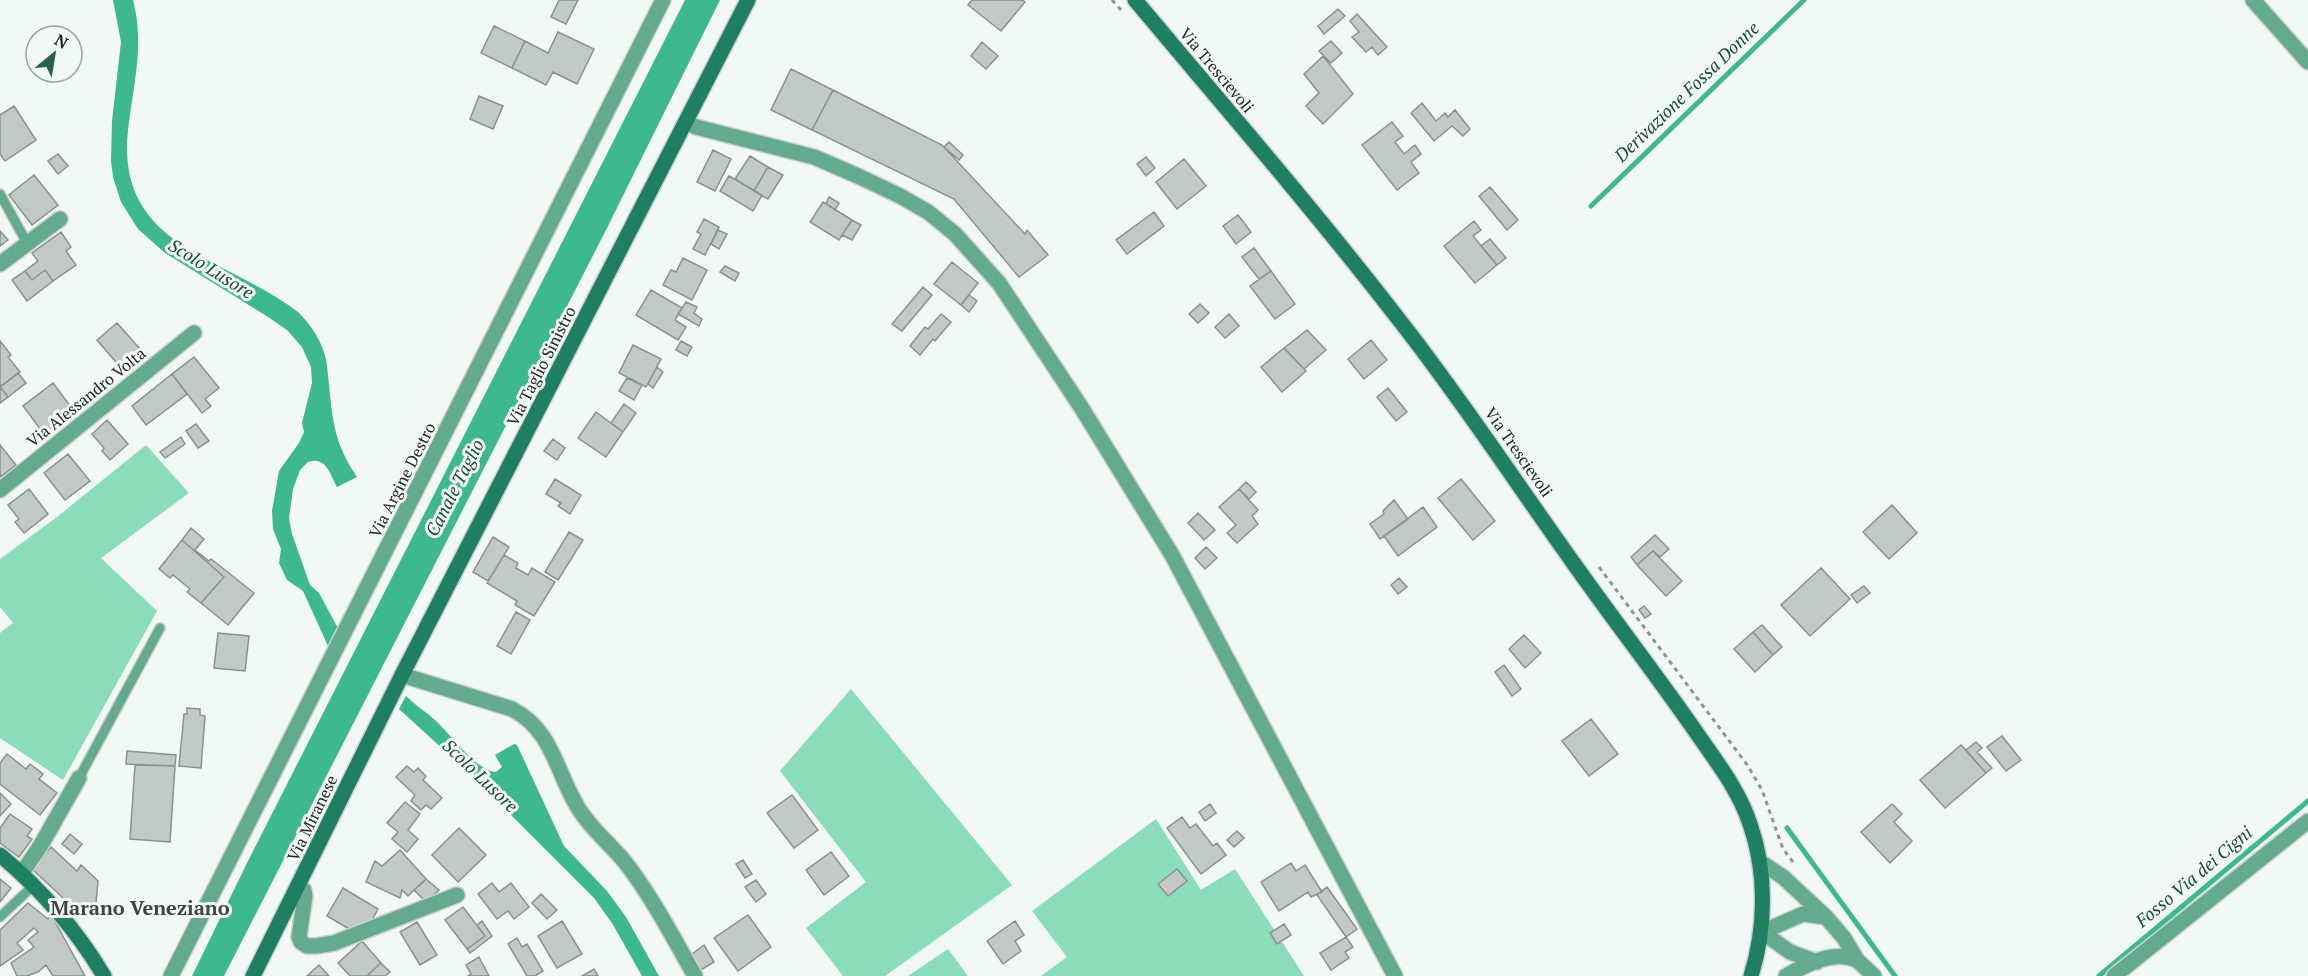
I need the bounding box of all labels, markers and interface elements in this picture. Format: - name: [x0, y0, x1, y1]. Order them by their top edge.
- water label: Derivazione Fossa Donne: [1608, 16, 1764, 167]
- street label: Via Trescievoli: [1175, 23, 1259, 117]
- north arrow: [24, 24, 84, 84]
- text: N: [51, 28, 72, 54]
- water label: Scolo Lusore: [164, 233, 259, 304]
- street label: Via Taglio Sinistro: [501, 302, 581, 430]
- street label: Via Alessandro Volta: [22, 342, 150, 452]
- street label: Via Trescievoli: [1480, 403, 1558, 501]
- street label: Via Argine Destro: [364, 419, 441, 541]
- water label: Canale Taglio: [419, 435, 489, 540]
- water label: Scolo Lusore: [438, 733, 524, 817]
- street label: Via Miranese: [282, 771, 342, 865]
- water label: Fosso Via dei Cigni: [2129, 820, 2257, 933]
- district label: Marano Veneziano: [50, 894, 230, 921]

